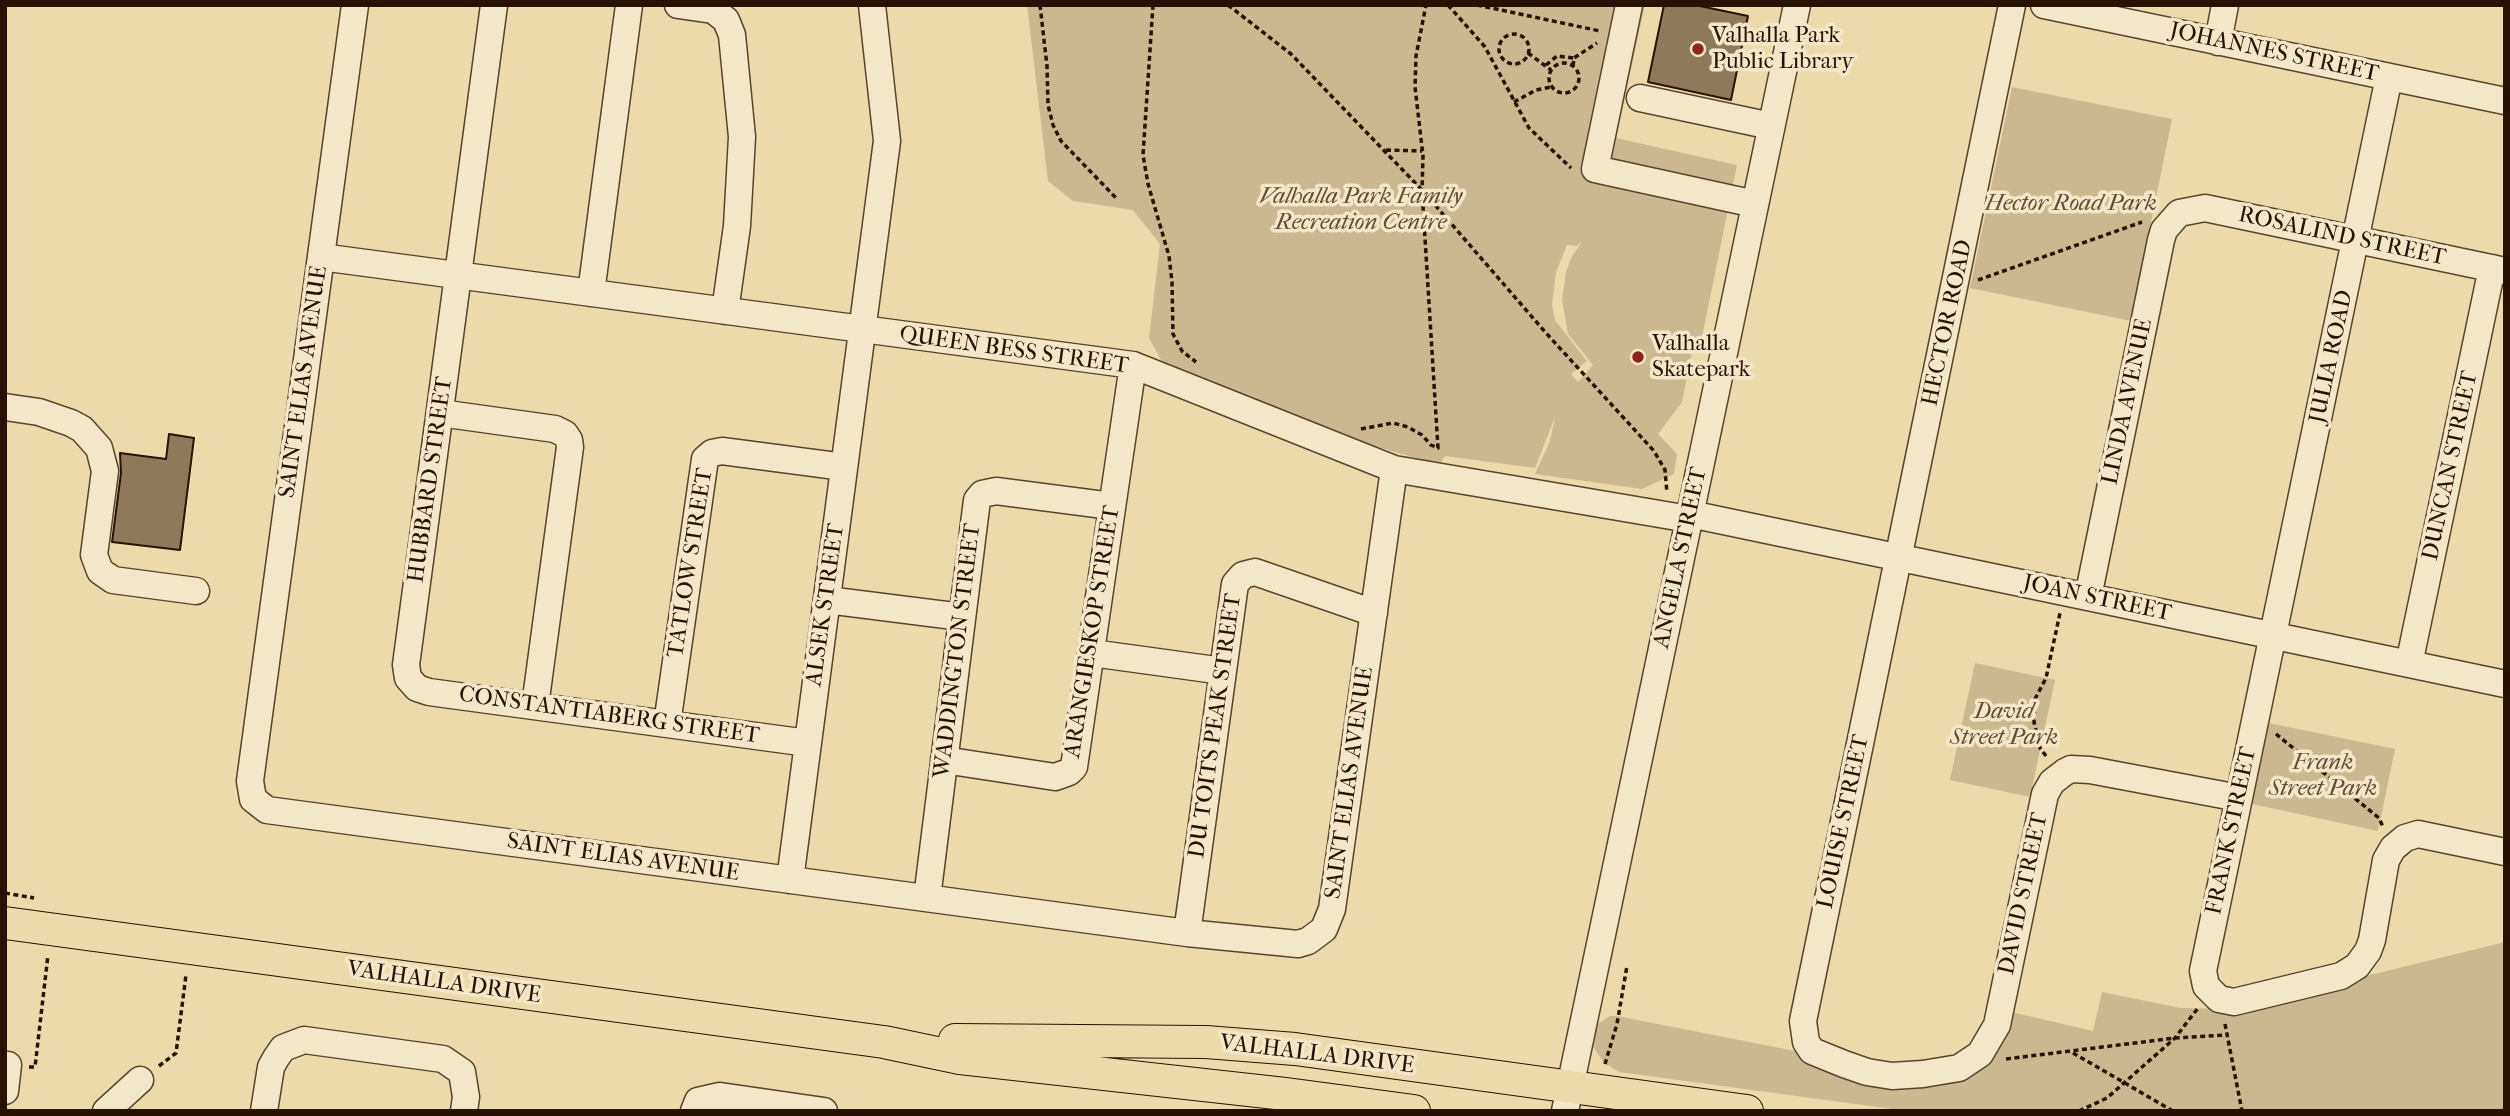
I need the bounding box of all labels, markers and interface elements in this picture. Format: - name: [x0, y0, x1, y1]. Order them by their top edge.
- street label: JOHANNES STREET: [2167, 17, 2381, 89]
- place label: Valhalla Park Public Library: [1712, 22, 1854, 76]
- marker: Valhalla Park Public Library: [1690, 41, 1706, 57]
- park label: Valhalla Park Family Recreation Centre: [1259, 183, 1463, 237]
- park label: Hector Road Park: [1985, 190, 2157, 218]
- street label: ROSALIND STREET: [2236, 202, 2448, 272]
- street label: HECTOR ROAD: [1917, 237, 1979, 409]
- street label: SAINT ELIAS AVENUE: [274, 264, 334, 500]
- street label: JULIA ROAD: [2304, 288, 2360, 426]
- street label: LINDA AVENUE: [2097, 316, 2159, 488]
- street label: QUEEN BESS STREET: [898, 321, 1130, 381]
- place label: Valhalla Skatepark: [1652, 330, 1750, 384]
- marker: Valhalla Skatepark: [1630, 349, 1646, 365]
- street label: DUNCAN STREET: [2417, 369, 2485, 563]
- street label: HUBBARD STREET: [403, 375, 459, 585]
- street label: ANGELA STREET: [1648, 465, 1714, 651]
- street label: TATLOW STREET: [662, 466, 720, 660]
- street label: ARANGIESKOP STREET: [1059, 504, 1127, 760]
- street label: ALSEK STREET: [801, 522, 851, 688]
- street label: WADDINGTON STREET: [929, 522, 987, 780]
- street label: JOAN STREET: [2020, 570, 2174, 628]
- street label: DU TOITS PEAK STREET: [1184, 592, 1248, 860]
- street label: SAINT ELIAS AVENUE: [1320, 665, 1380, 901]
- street label: CONSTANTIABERG STREET: [457, 681, 761, 751]
- park label: David Street Park: [1950, 698, 2058, 752]
- street label: LOUISE STREET: [1812, 732, 1876, 912]
- street label: FRANK STREET: [2201, 745, 2263, 917]
- park label: Frank Street Park: [2269, 749, 2377, 803]
- street label: DAVID STREET: [1993, 811, 2055, 977]
- street label: SAINT ELIAS AVENUE: [505, 828, 741, 888]
- street label: VALHALLA DRIVE: [345, 956, 543, 1010]
- street label: VALHALLA DRIVE: [1218, 1029, 1416, 1081]

